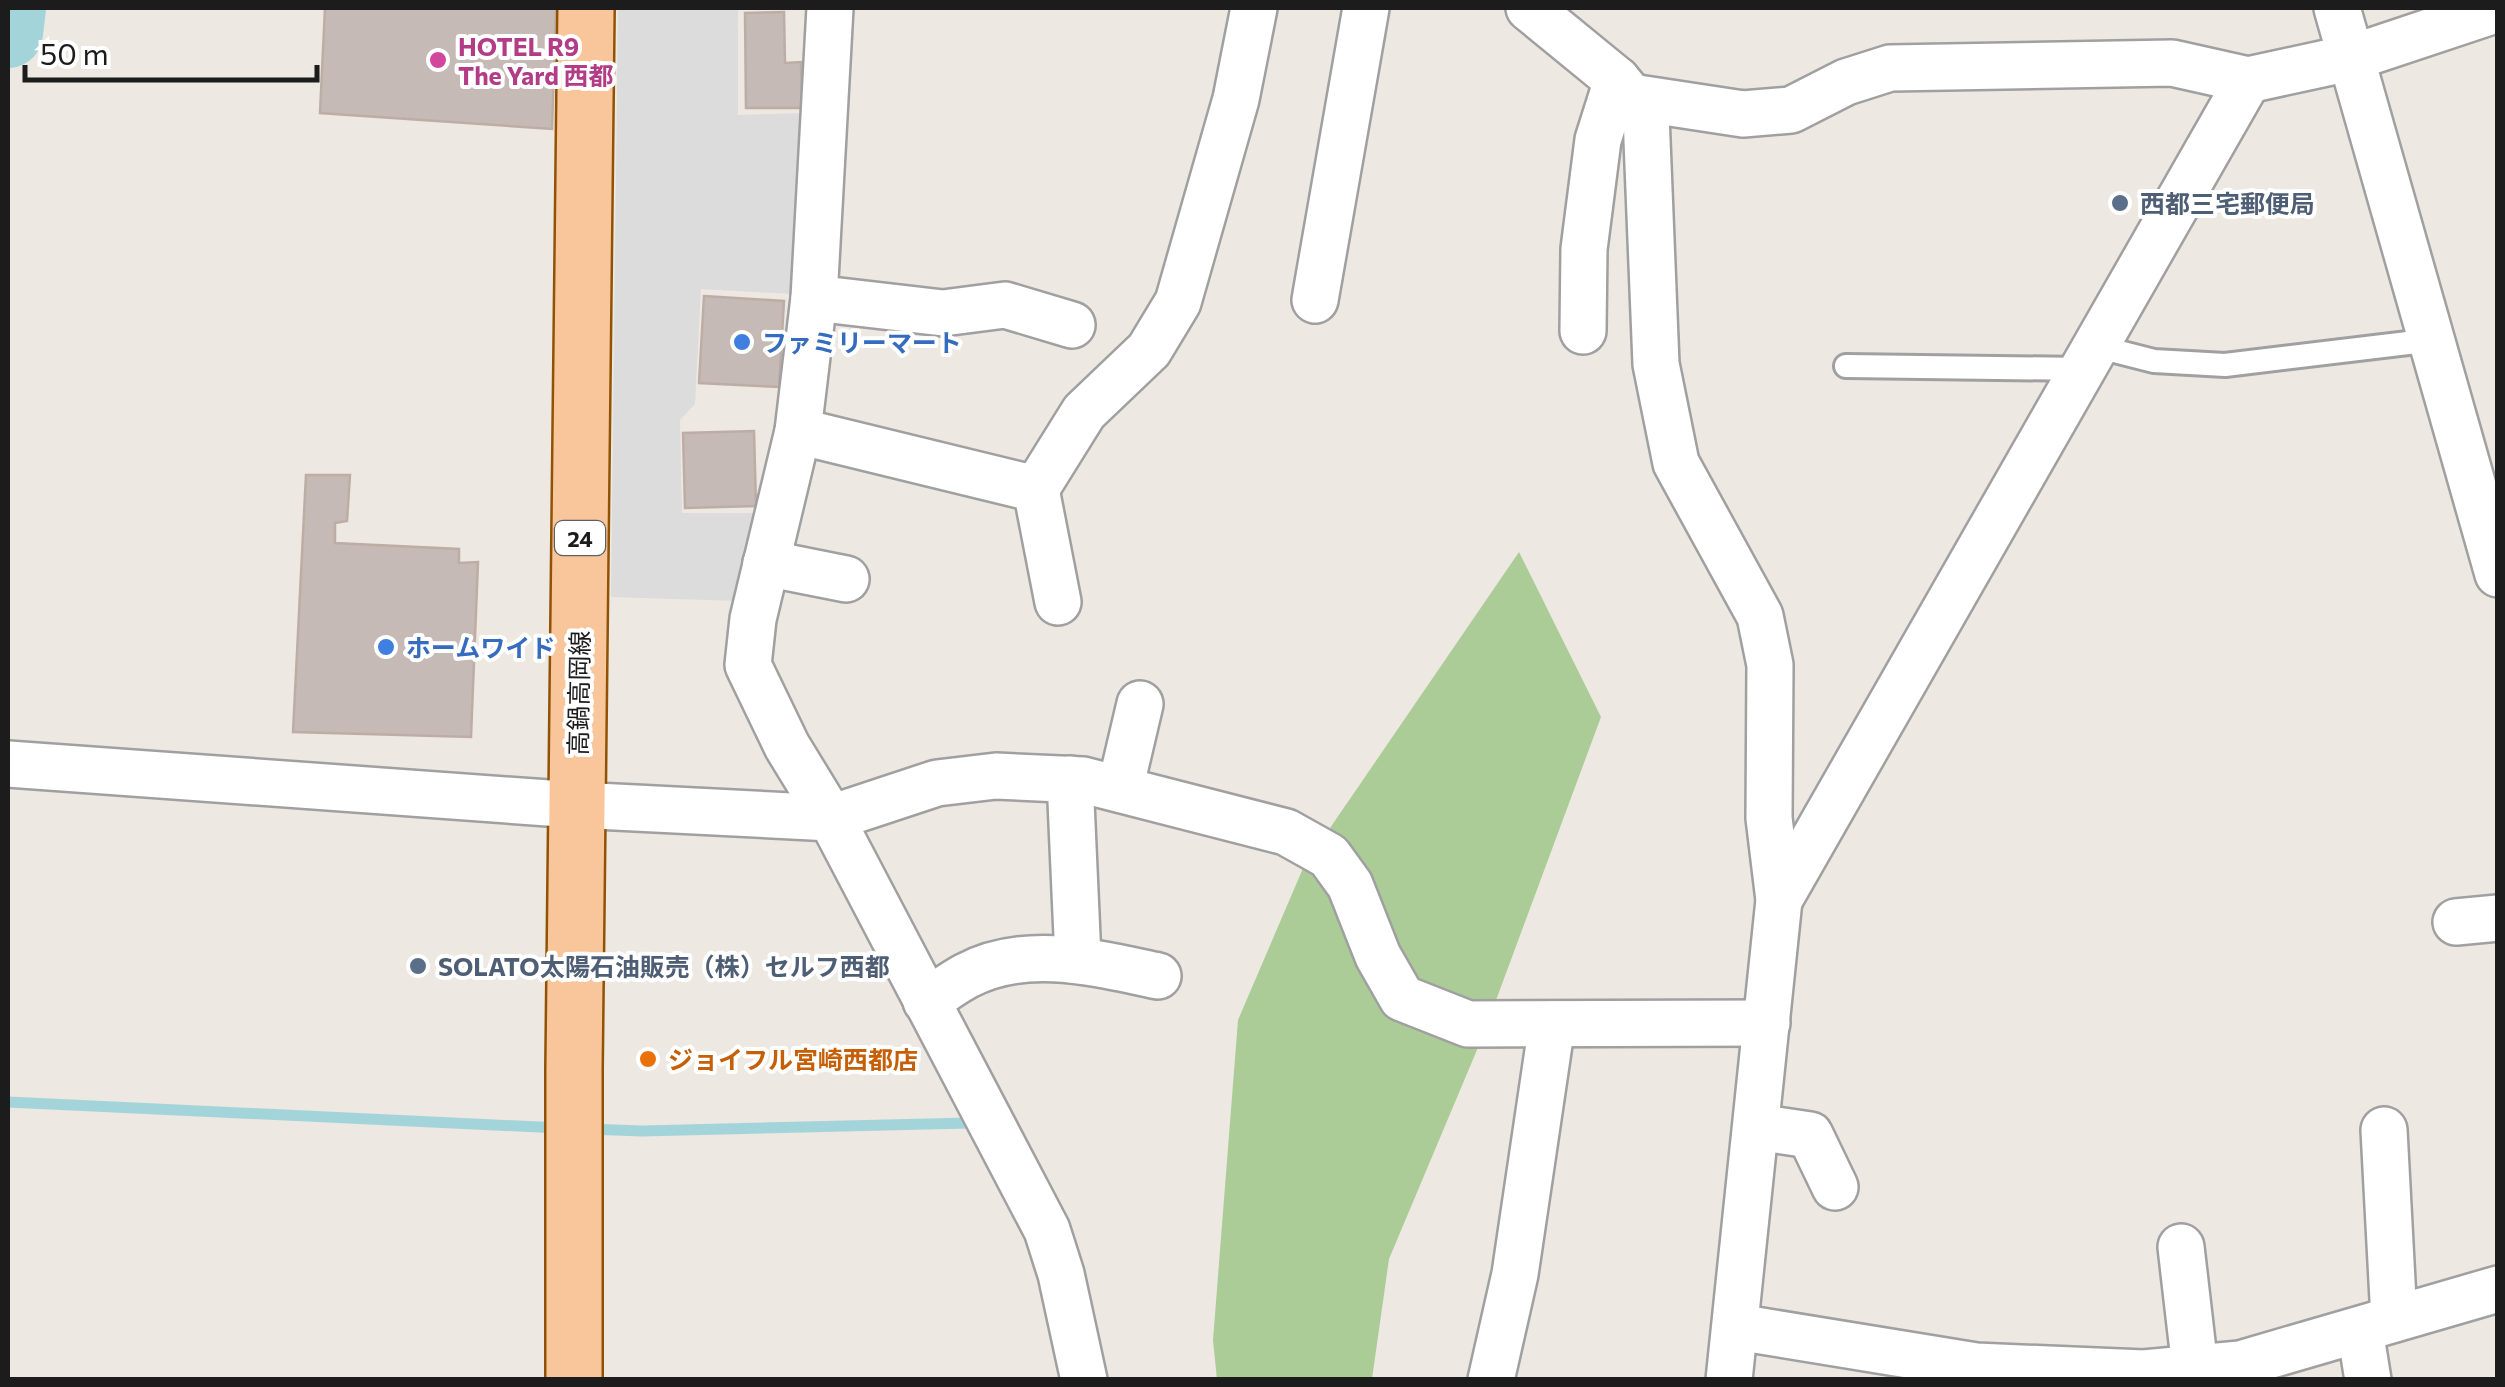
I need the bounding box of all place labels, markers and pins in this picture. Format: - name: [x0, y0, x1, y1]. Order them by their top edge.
- place label: HOTEL R9 The Yard 西都: [458, 31, 614, 90]
- marker: HOTEL R9 The Yard 西都: [427, 49, 449, 71]
- place label: 西都三宅郵便局: [2140, 188, 2315, 218]
- marker: 西都三宅郵便局: [2109, 192, 2131, 214]
- place label: ファミリーマート: [762, 327, 962, 357]
- marker: ファミリーマート: [731, 331, 753, 353]
- place label: ホームワイド: [406, 632, 555, 662]
- marker: ホームワイド: [375, 636, 397, 658]
- place label: SOLATO太陽石油販売（株）セルフ西都: [438, 951, 890, 981]
- marker: SOLATO太陽石油販売（株）セルフ西都: [407, 955, 429, 977]
- place label: ジョイフル宮崎西都店: [668, 1044, 918, 1074]
- marker: ジョイフル宮崎西都店: [637, 1048, 659, 1070]

